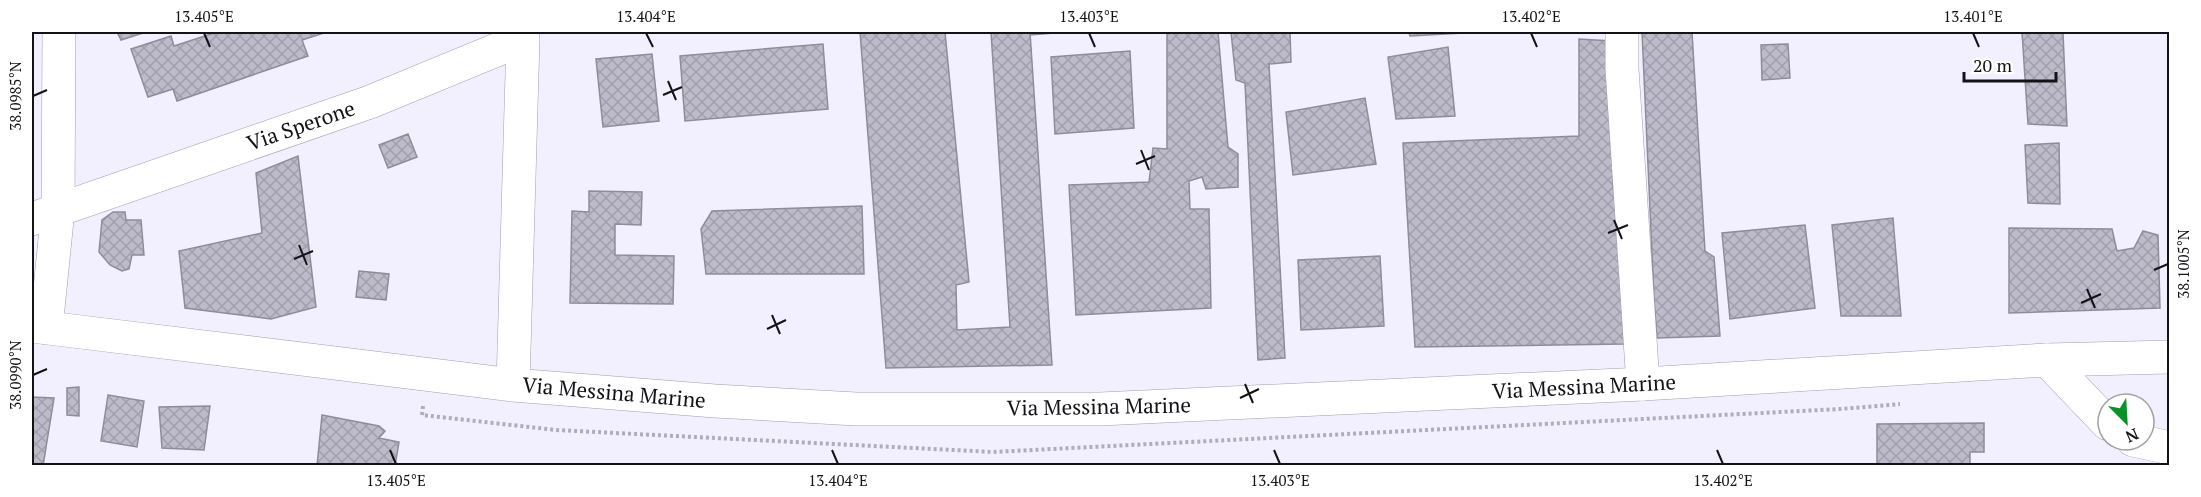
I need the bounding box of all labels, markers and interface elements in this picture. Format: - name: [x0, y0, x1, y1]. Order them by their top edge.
- text: 13.405°E: [174, 6, 234, 26]
- text: 13.404°E: [616, 6, 676, 26]
- text: 13.403°E: [1059, 6, 1119, 26]
- text: 13.402°E: [1501, 6, 1561, 26]
- text: 13.401°E: [1943, 6, 2003, 26]
- scale bar: [1964, 45, 2056, 83]
- text: 20 m: [1973, 53, 2013, 77]
- text: 38.0985°N: [5, 61, 25, 131]
- street label: Via Sperone: [243, 93, 359, 157]
- text: 38.1005°N: [2173, 229, 2193, 299]
- text: 38.0990°N: [5, 340, 25, 410]
- street label: Via Messina Marine: [1491, 367, 1677, 405]
- street label: Via Messina Marine: [521, 370, 707, 414]
- street label: Via Messina Marine: [1007, 390, 1191, 422]
- north arrow: [2096, 392, 2156, 452]
- text: N: [2122, 423, 2142, 448]
- text: 13.405°E: [366, 470, 426, 490]
- text: 13.404°E: [808, 470, 868, 490]
- text: 13.403°E: [1250, 470, 1310, 490]
- text: 13.402°E: [1693, 470, 1753, 490]

